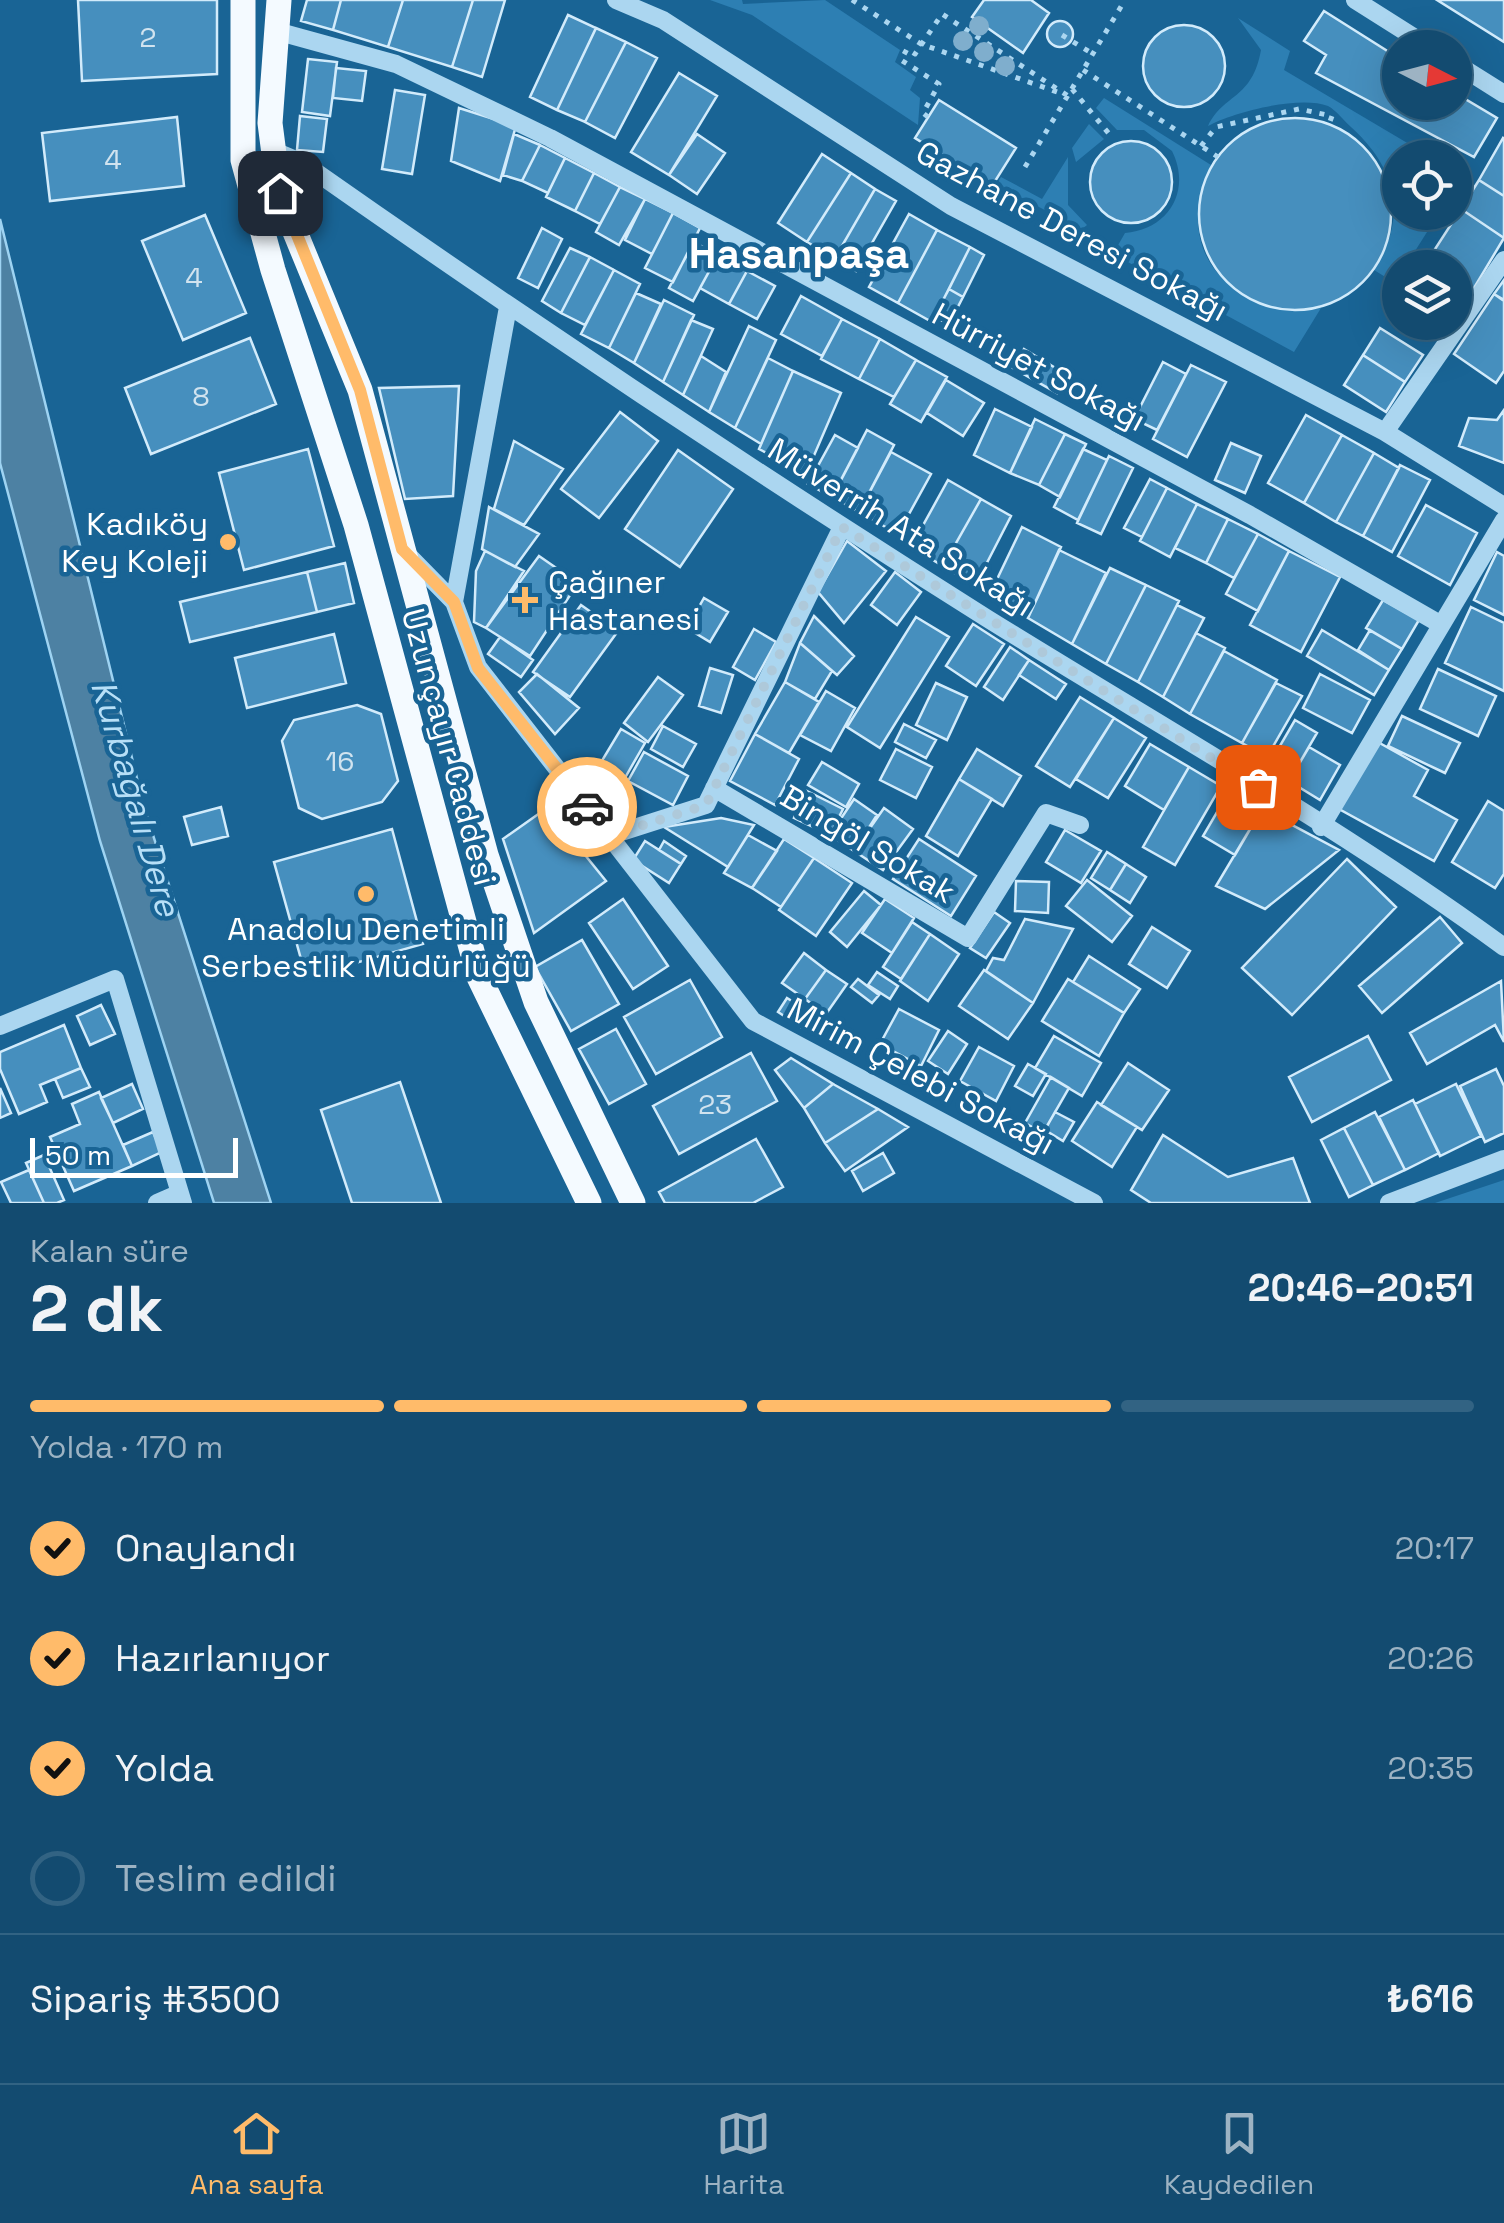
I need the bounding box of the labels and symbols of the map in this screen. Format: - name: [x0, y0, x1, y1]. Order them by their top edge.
- house number: 2: [140, 19, 156, 55]
- north arrow: [1382, 30, 1472, 120]
- street label: Gazhane Deresi Sokağı: [909, 132, 1235, 330]
- house number: 4: [104, 141, 122, 177]
- pin: [238, 151, 323, 236]
- district label: Hasanpaşa: [689, 227, 909, 280]
- house number: 4: [185, 259, 203, 295]
- street label: Hürriyet Sokağı: [925, 294, 1153, 440]
- house number: 8: [192, 378, 210, 414]
- street label: Müverrih Ata Sokağı: [761, 429, 1041, 625]
- place label: Kadıköy Key Koleji: [61, 504, 208, 581]
- marker: Kadıköy Key Koleji: [217, 531, 239, 553]
- place label: Çağıner Hastanesi: [548, 562, 700, 639]
- marker: Çağıner Hastanesi: [512, 587, 538, 613]
- street label: Uzunçayır Caddesi: [393, 604, 505, 890]
- water label: Kurbağalı Dere: [81, 675, 191, 922]
- house number: 16: [326, 743, 354, 779]
- pin: [1216, 745, 1301, 830]
- courier: [537, 757, 637, 857]
- street label: Bingöl Sokak: [773, 776, 963, 912]
- marker: Anadolu Denetimli Serbestlik Müdürlüğü: [355, 883, 377, 905]
- place label: Anadolu Denetimli Serbestlik Müdürlüğü: [201, 909, 531, 986]
- street label: Mirim Çelebi Sokağı: [781, 989, 1061, 1163]
- house number: 23: [698, 1086, 732, 1122]
- scale bar: [30, 1133, 238, 1178]

